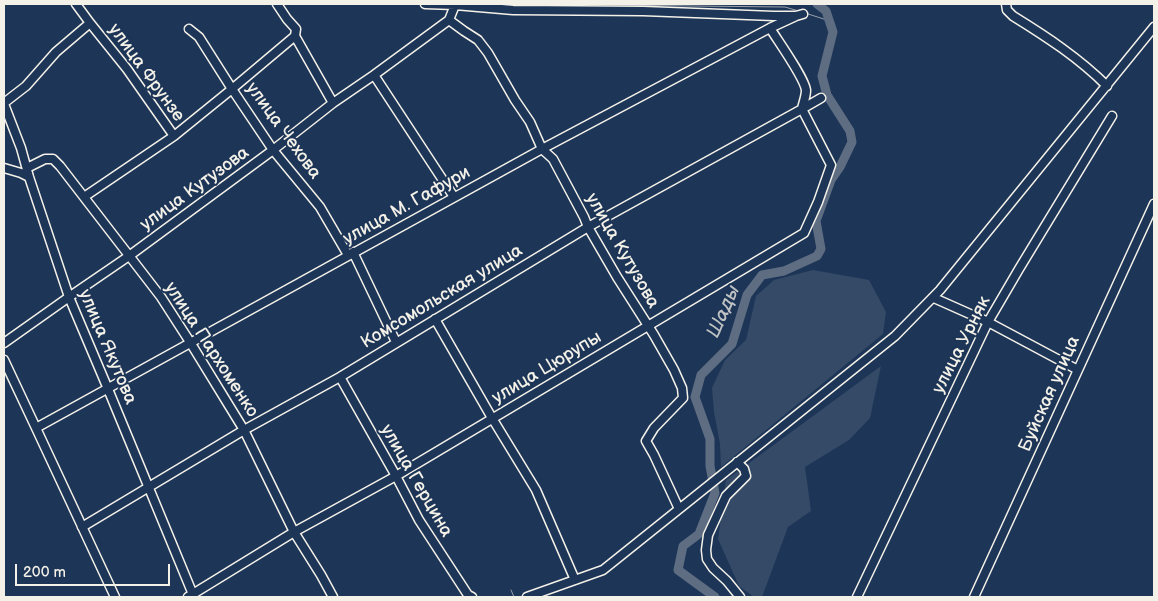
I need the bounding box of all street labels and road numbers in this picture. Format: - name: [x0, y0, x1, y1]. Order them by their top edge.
- street label: улица Фрунзе: [103, 20, 189, 126]
- street label: улица Чехова: [241, 79, 325, 183]
- street label: улица Кутузова: [136, 142, 254, 236]
- street label: улица М. Гафури: [340, 162, 474, 250]
- street label: улица Кутузова: [580, 190, 664, 312]
- street label: Комсомольская улица: [357, 240, 527, 354]
- street label: улица Пархоменко: [159, 278, 263, 422]
- street label: улица Якутова: [73, 286, 141, 408]
- street label: улица Урняк: [928, 293, 996, 397]
- street label: улица Цюрупы: [488, 327, 606, 409]
- street label: Буйская улица: [1015, 333, 1085, 455]
- street label: улица Герцина: [375, 421, 457, 541]

